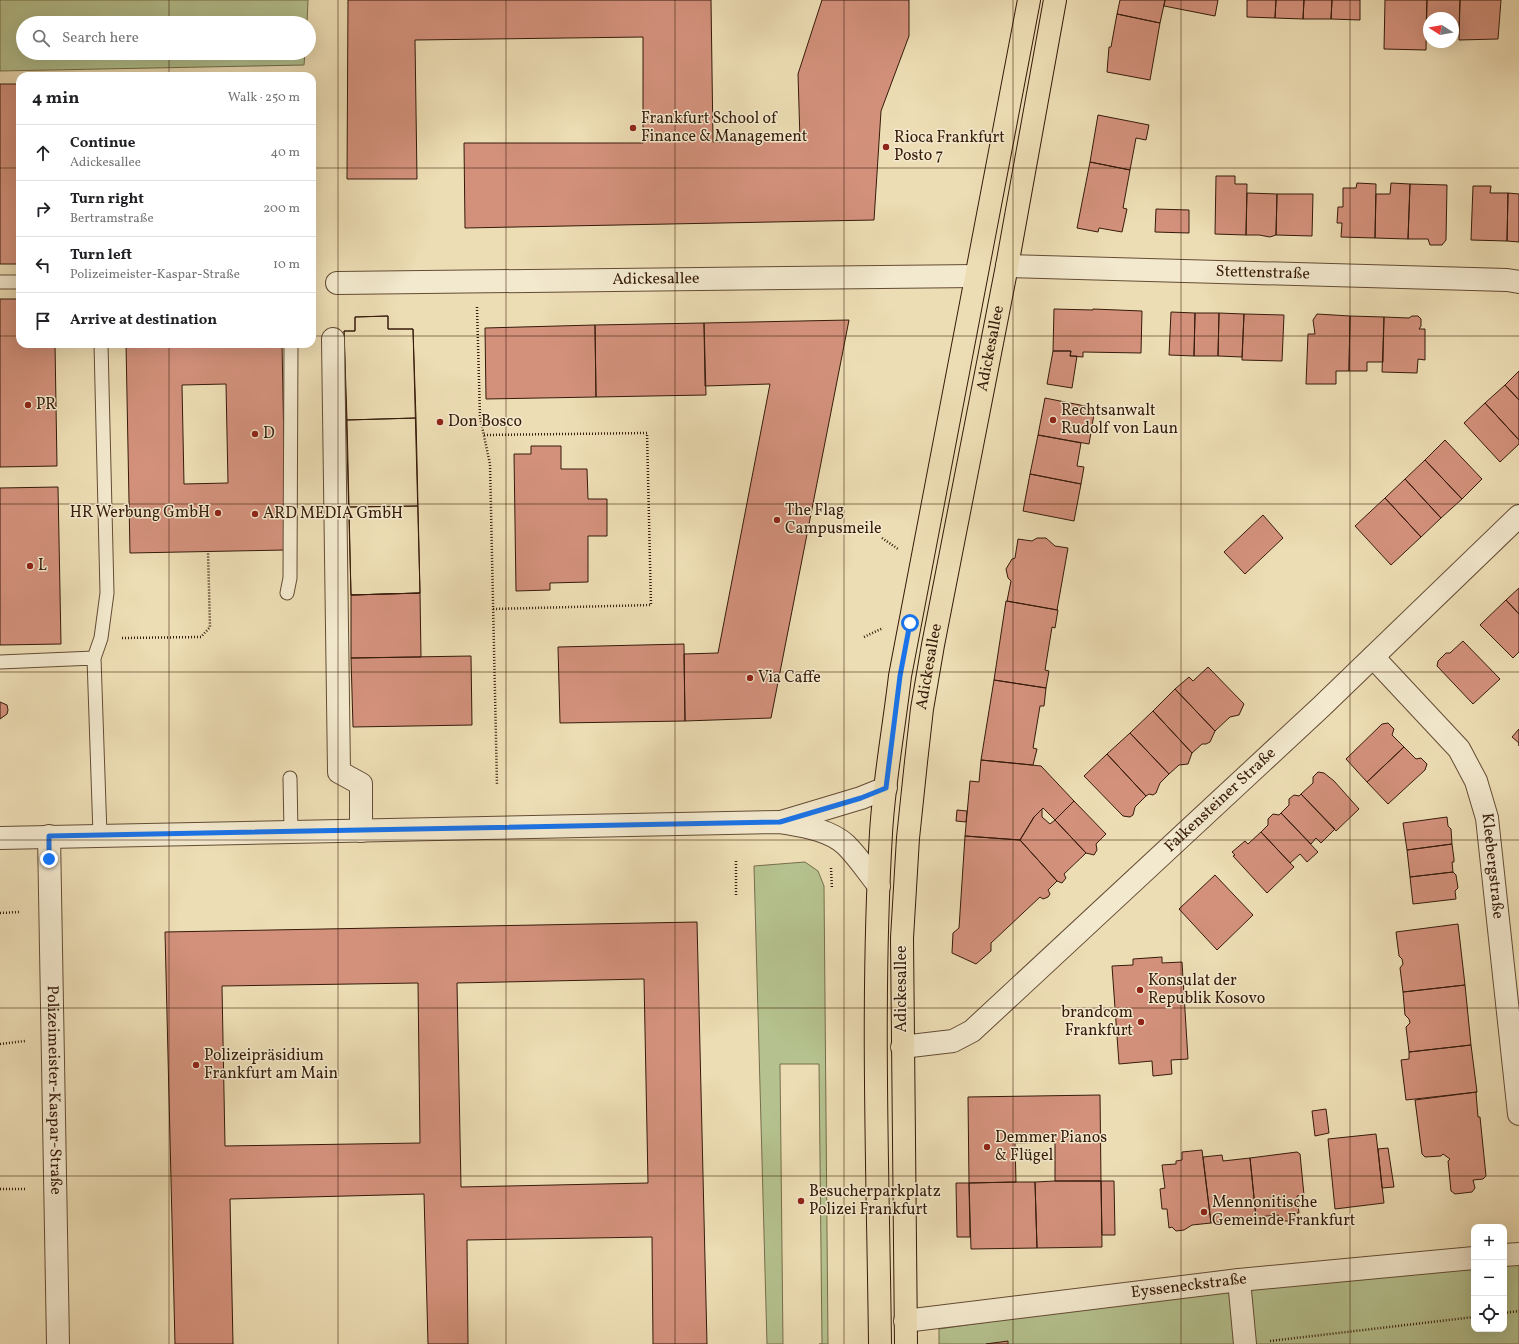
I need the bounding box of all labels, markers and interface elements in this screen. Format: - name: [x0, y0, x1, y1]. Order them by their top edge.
- north arrow: [1423, 12, 1459, 48]
- search box: [16, 16, 316, 60]
- icon: search: [30, 27, 52, 49]
- text: Search here: [62, 28, 139, 49]
- text: 4 min: [32, 87, 79, 110]
- text: Walk · 250 m: [228, 89, 300, 107]
- place label: Frankfurt School of Finance & Management: [641, 108, 808, 148]
- marker: Frankfurt School of Finance & Management: [628, 123, 638, 133]
- place label: Rioca Frankfurt Posto 7: [894, 127, 1005, 167]
- text: Continue: [70, 133, 135, 154]
- icon: ahead: [32, 142, 54, 164]
- marker: Rioca Frankfurt Posto 7: [881, 142, 891, 152]
- text: 40 m: [271, 144, 300, 162]
- text: Adickesallee: [70, 154, 141, 172]
- text: Turn right: [70, 189, 144, 210]
- icon: right: [32, 198, 54, 220]
- text: 200 m: [263, 200, 300, 218]
- text: Bertramstraße: [70, 210, 154, 228]
- text: Turn left: [70, 245, 132, 266]
- icon: left: [32, 254, 54, 276]
- text: 10 m: [273, 256, 300, 274]
- street label: Stettenstraße: [1215, 261, 1310, 285]
- text: Polizeimeister-Kaspar-Straße: [70, 266, 240, 284]
- street label: Adickesallee: [612, 268, 700, 291]
- street label: Adickesallee: [972, 304, 1010, 393]
- icon: arrive: [32, 310, 54, 332]
- text: Arrive at destination: [70, 310, 217, 331]
- place label: PR: [36, 394, 56, 416]
- marker: PR: [23, 400, 33, 410]
- place label: Rechtsanwalt Rudolf von Laun: [1061, 400, 1178, 440]
- place label: Don Bosco: [448, 411, 522, 433]
- marker: Rechtsanwalt Rudolf von Laun: [1048, 415, 1058, 425]
- marker: Don Bosco: [435, 417, 445, 427]
- place label: D: [263, 423, 275, 445]
- marker: D: [250, 429, 260, 439]
- place label: The Flag Campusmeile: [785, 500, 882, 540]
- place label: HR Werbung GmbH: [70, 502, 210, 524]
- place label: ARD MEDIA GmbH: [263, 503, 403, 525]
- marker: HR Werbung GmbH: [213, 508, 223, 518]
- marker: ARD MEDIA GmbH: [250, 509, 260, 519]
- marker: The Flag Campusmeile: [772, 515, 782, 525]
- place label: L: [38, 555, 47, 577]
- marker: L: [25, 561, 35, 571]
- route start: [901, 614, 919, 632]
- street label: Adickesallee: [911, 622, 948, 711]
- place label: Via Caffe: [758, 667, 821, 689]
- marker: Via Caffe: [745, 673, 755, 683]
- street label: Falkensteiner Straße: [1160, 743, 1281, 858]
- street label: Kleebergstraße: [1476, 812, 1509, 920]
- route end: [40, 850, 58, 868]
- street label: Adickesallee: [891, 945, 913, 1033]
- place label: Konsulat der Republik Kosovo: [1148, 970, 1265, 1010]
- street label: Polizeimeister-Kaspar-Straße: [41, 985, 66, 1195]
- marker: Konsulat der Republik Kosovo: [1135, 985, 1145, 995]
- place label: brandcom Frankfurt: [1061, 1002, 1133, 1042]
- marker: brandcom Frankfurt: [1136, 1017, 1146, 1027]
- place label: Polizeipräsidium Frankfurt am Main: [204, 1045, 338, 1085]
- marker: Polizeipräsidium Frankfurt am Main: [191, 1060, 201, 1070]
- place label: Demmer Pianos & Flügel: [995, 1127, 1107, 1167]
- marker: Demmer Pianos & Flügel: [982, 1142, 992, 1152]
- place label: Besucherparkplatz Polizei Frankfurt: [809, 1181, 941, 1221]
- place label: Mennonitische Gemeinde Frankfurt: [1212, 1192, 1356, 1232]
- marker: Besucherparkplatz Polizei Frankfurt: [796, 1196, 806, 1206]
- marker: Mennonitische Gemeinde Frankfurt: [1199, 1207, 1209, 1217]
- map controls: [1471, 1224, 1507, 1332]
- button: +: [1471, 1224, 1507, 1260]
- button: −: [1471, 1260, 1507, 1296]
- street label: Eysseneckstraße: [1130, 1268, 1248, 1304]
- button: locate: [1471, 1296, 1507, 1332]

